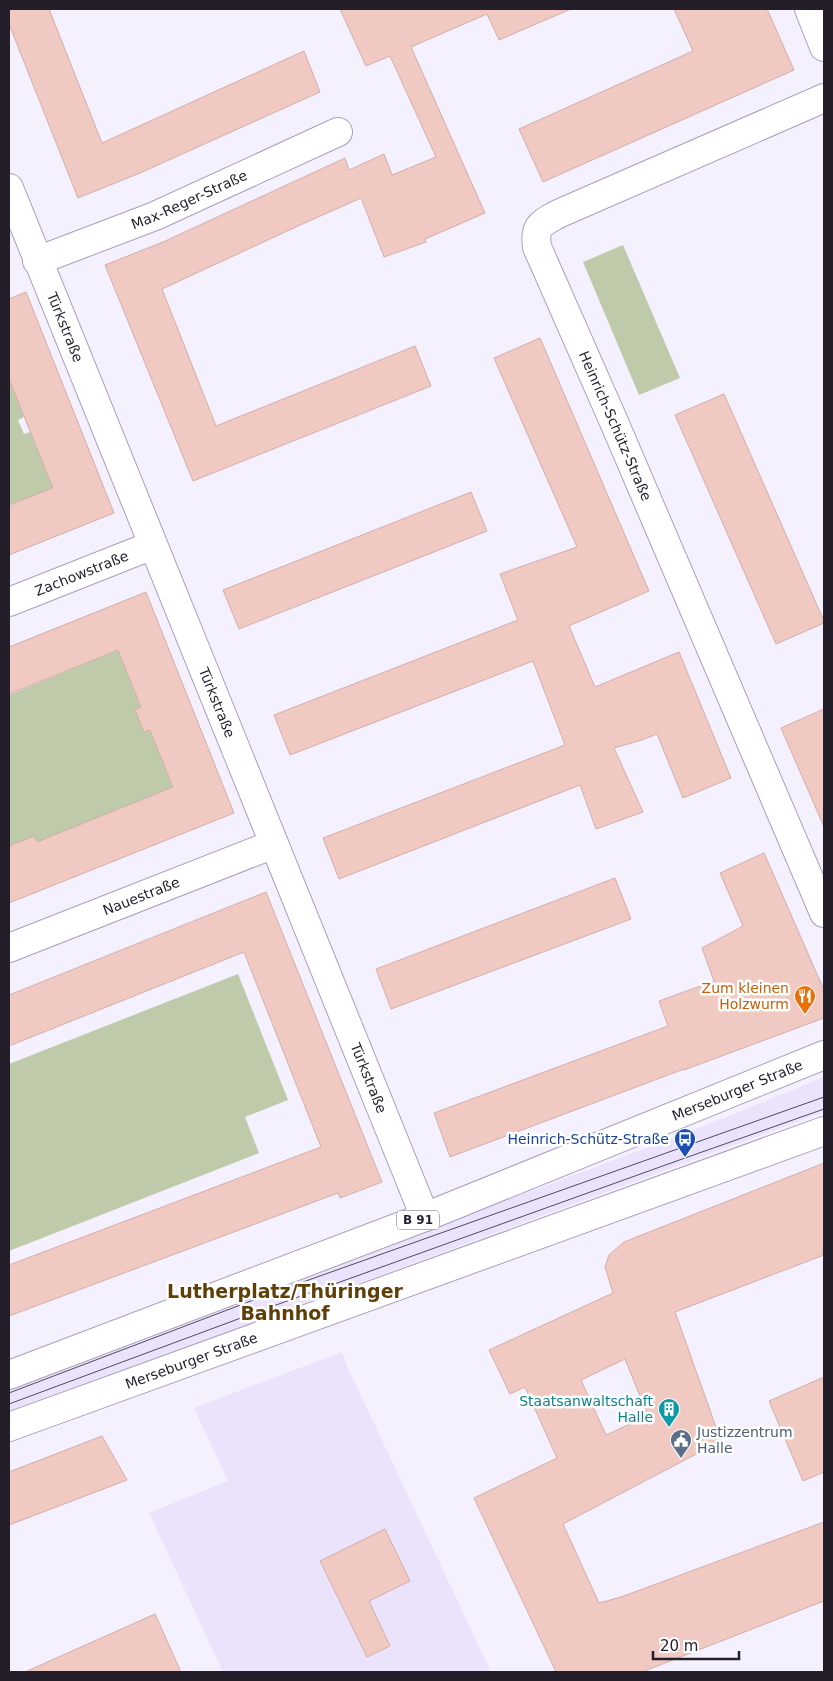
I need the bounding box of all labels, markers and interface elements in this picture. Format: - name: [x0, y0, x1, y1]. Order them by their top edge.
- street label: Max-Reger-Straße: [129, 167, 250, 232]
- street label: Türkstraße: [44, 289, 87, 364]
- street label: Heinrich-Schütz-Straße: [576, 349, 655, 503]
- street label: Zachowstraße: [32, 548, 131, 599]
- street label: Türkstraße: [195, 664, 238, 740]
- street label: Nauestraße: [100, 874, 182, 918]
- place label: Zum kleinen Holzwurm: [702, 980, 789, 1012]
- restaurant icon: Zum kleinen Holzwurm: [793, 984, 817, 1015]
- street label: Türkstraße: [347, 1040, 390, 1115]
- street label: Merseburger Straße: [670, 1057, 805, 1124]
- bus stop icon: Heinrich-Schütz-Straße: [673, 1127, 697, 1158]
- place label: Heinrich-Schütz-Straße: [507, 1131, 669, 1147]
- road number: B 91: [397, 1210, 439, 1230]
- district label: Lutherplatz/Thüringer Bahnhof: [167, 1280, 404, 1324]
- street label: Merseburger Straße: [123, 1329, 260, 1392]
- place label: Staatsanwaltschaft Halle: [519, 1393, 654, 1425]
- building icon: Staatsanwaltschaft Halle: [657, 1397, 681, 1428]
- place label: Justizzentrum Halle: [696, 1424, 793, 1456]
- public building icon: Justizzentrum Halle: [669, 1428, 693, 1459]
- scale bar: [653, 1628, 739, 1660]
- text: 20 m: [660, 1637, 698, 1655]

